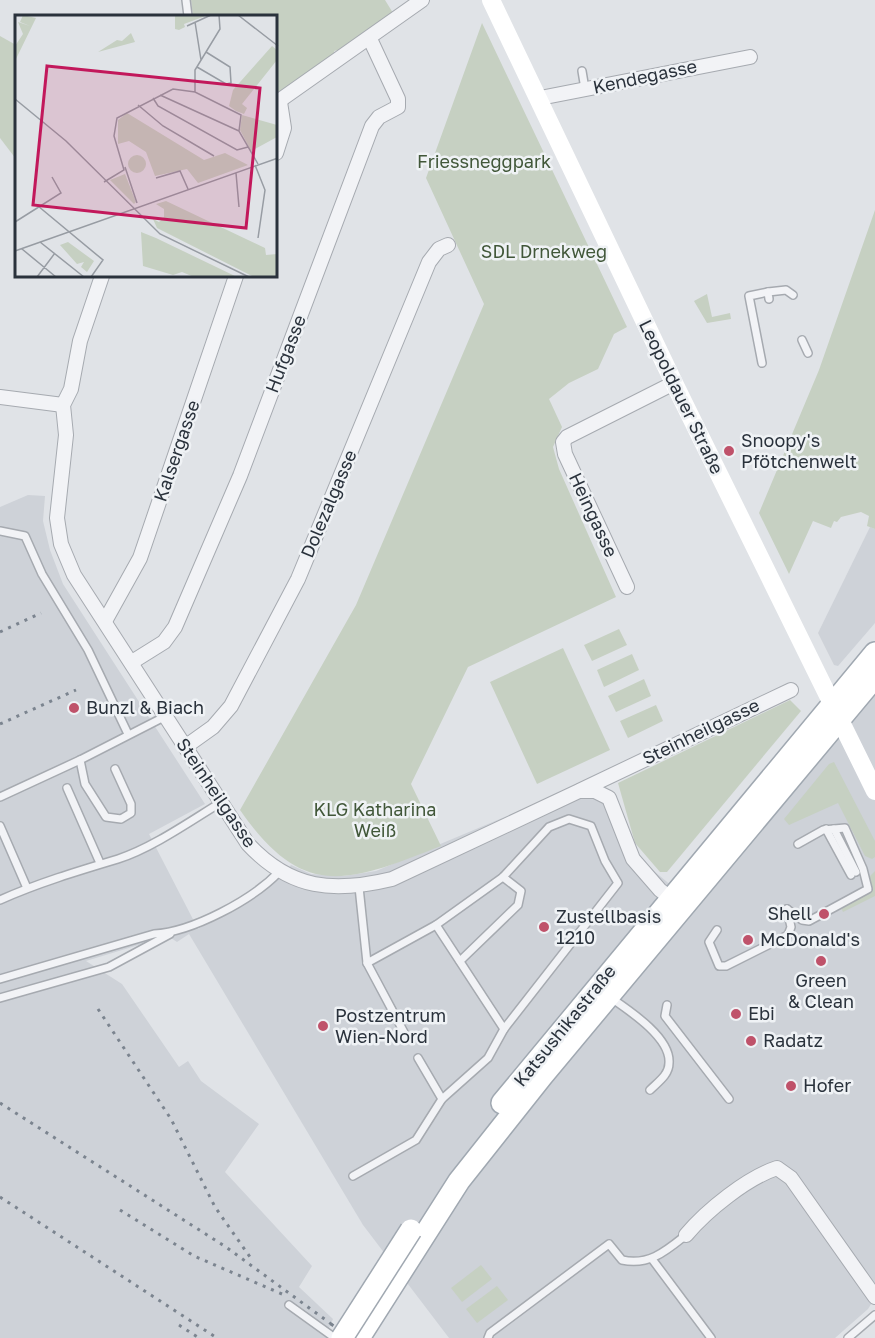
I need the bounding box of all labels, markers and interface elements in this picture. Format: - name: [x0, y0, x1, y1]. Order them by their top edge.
- inset map: [15, 15, 278, 278]
- street label: Kendegasse: [591, 54, 699, 98]
- park label: Friessneggpark: [417, 150, 551, 172]
- park label: SDL Drnekweg: [481, 240, 607, 262]
- street label: Hufgasse: [260, 312, 310, 396]
- street label: Leopoldauer Straße: [635, 316, 729, 477]
- street label: Kalsergasse: [148, 397, 204, 504]
- place label: Snoopy's Pfötchenwelt: [741, 429, 857, 472]
- marker: Snoopy's Pfötchenwelt: [722, 444, 736, 458]
- street label: Dolezalgasse: [295, 446, 361, 561]
- street label: Heingasse: [565, 469, 623, 560]
- street label: Steinheilgasse: [638, 693, 763, 769]
- place label: Bunzl & Biach: [86, 696, 204, 718]
- marker: Bunzl & Biach: [67, 701, 81, 715]
- street label: Steinheilgasse: [172, 733, 262, 851]
- park label: KLG Katharina Weiß: [314, 798, 436, 841]
- place label: Shell: [767, 902, 812, 924]
- place label: Zustellbasis 1210: [556, 905, 661, 948]
- marker: Shell: [817, 907, 831, 921]
- marker: Zustellbasis 1210: [537, 920, 551, 934]
- place label: McDonald's: [760, 928, 860, 950]
- marker: McDonald's: [741, 933, 755, 947]
- marker: Green & Clean: [814, 954, 828, 968]
- street label: Katsushikastraße: [508, 960, 620, 1091]
- place label: Green & Clean: [788, 969, 854, 1012]
- place label: Ebi: [748, 1002, 775, 1024]
- place label: Postzentrum Wien-Nord: [335, 1004, 446, 1047]
- marker: Ebi: [729, 1007, 743, 1021]
- marker: Postzentrum Wien-Nord: [316, 1019, 330, 1033]
- place label: Radatz: [763, 1029, 823, 1051]
- marker: Radatz: [744, 1034, 758, 1048]
- place label: Hofer: [803, 1074, 851, 1096]
- marker: Hofer: [784, 1079, 798, 1093]

